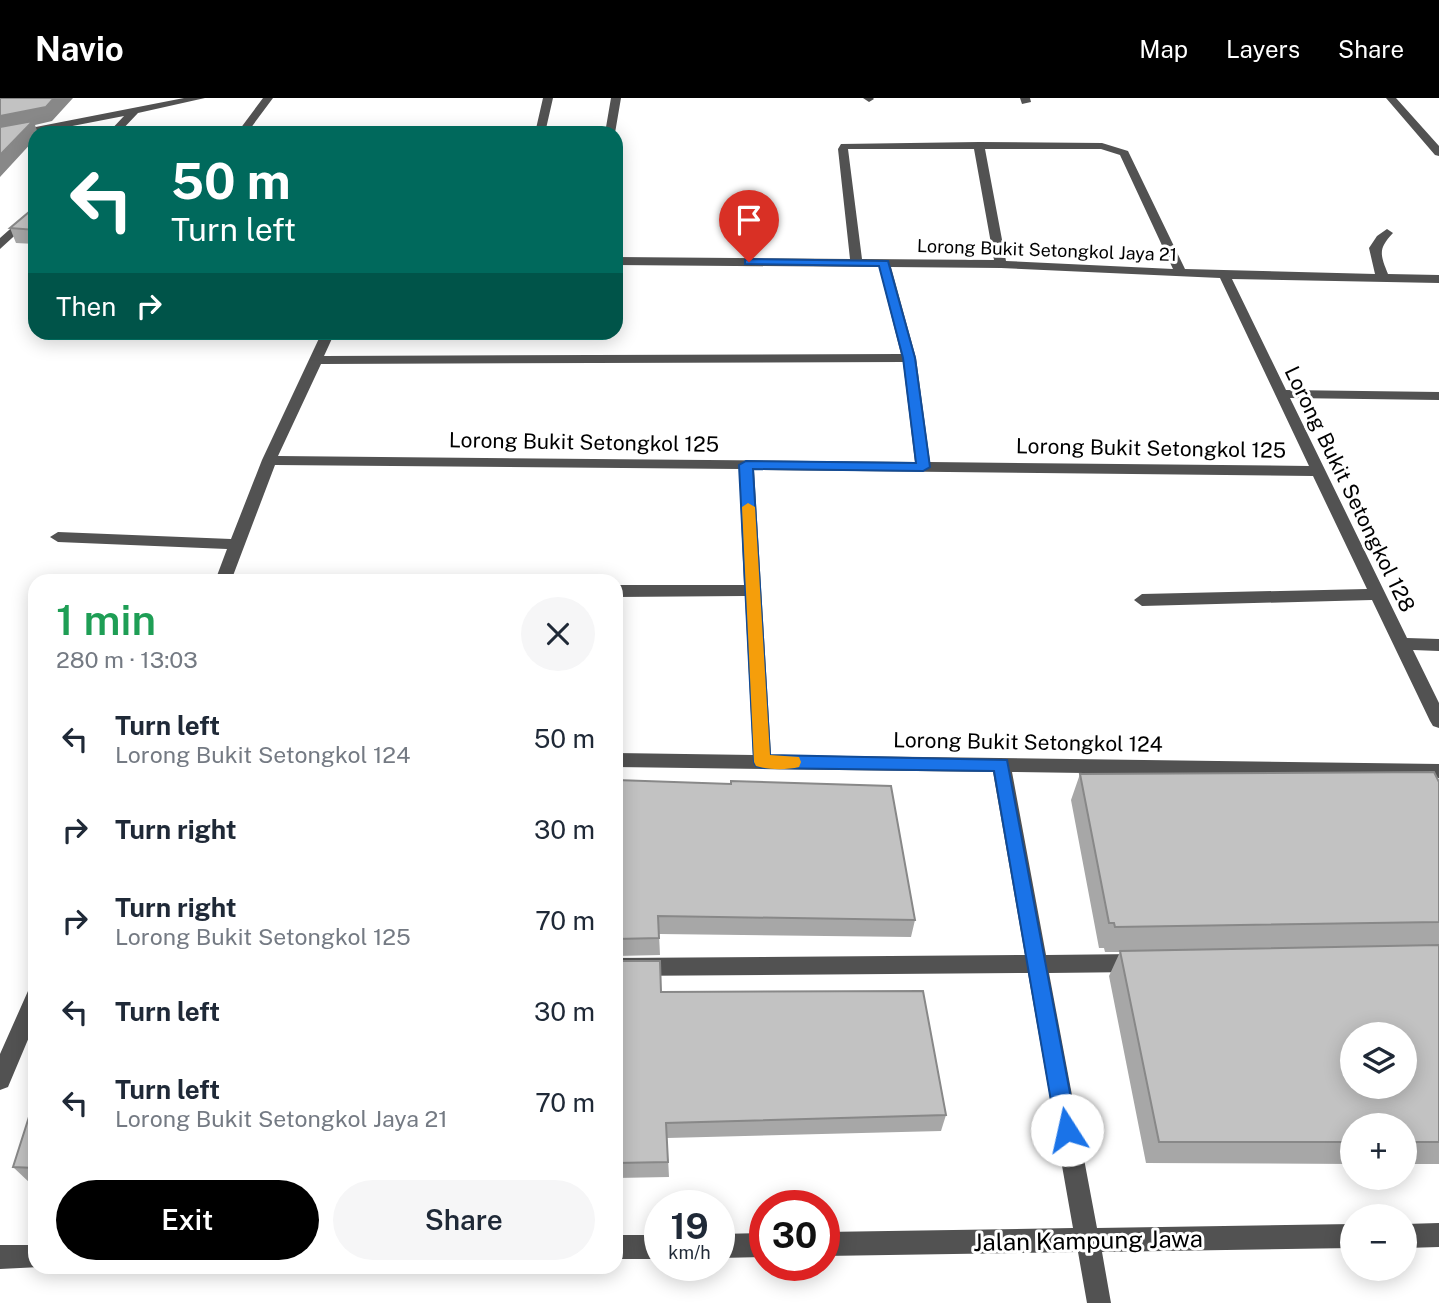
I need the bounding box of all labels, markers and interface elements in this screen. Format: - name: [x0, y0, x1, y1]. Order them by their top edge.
- text: Navio: [35, 30, 124, 68]
- text: Map: [1139, 35, 1188, 63]
- text: Layers: [1226, 35, 1300, 63]
- text: Share: [1338, 35, 1404, 63]
- text: 50 m: [171, 152, 291, 210]
- icon: left: [56, 154, 147, 245]
- pin: [719, 190, 779, 262]
- icon: arrive: [730, 201, 768, 239]
- text: Turn left: [171, 211, 296, 248]
- street label: Lorong Bukit Setongkol Jaya 21: [917, 235, 1177, 265]
- icon: right: [130, 287, 168, 325]
- text: Then: [56, 291, 116, 322]
- street label: Lorong Bukit Setongkol 128: [1280, 362, 1420, 616]
- street label: Lorong Bukit Setongkol 125: [449, 427, 719, 457]
- street label: Lorong Bukit Setongkol 125: [1016, 433, 1286, 463]
- text: 1 min: [56, 595, 156, 644]
- button: close: [521, 597, 595, 671]
- text: 280 m · 13:03: [56, 646, 198, 673]
- text: Turn left: [115, 710, 220, 741]
- icon: left: [56, 720, 94, 758]
- text: 50 m: [534, 723, 595, 754]
- street label: Lorong Bukit Setongkol 124: [893, 727, 1163, 757]
- text: Lorong Bukit Setongkol 124: [115, 741, 411, 768]
- icon: right: [56, 811, 94, 849]
- text: Turn right: [115, 814, 237, 845]
- text: 30 m: [534, 814, 595, 845]
- text: Turn right: [115, 892, 237, 923]
- icon: right: [56, 902, 94, 940]
- text: 70 m: [535, 905, 595, 936]
- text: Lorong Bukit Setongkol 125: [115, 923, 411, 950]
- icon: left: [56, 993, 94, 1031]
- text: Turn left: [115, 996, 220, 1027]
- text: 30 m: [534, 996, 595, 1027]
- map controls: [1340, 1022, 1417, 1281]
- button: layers: [1340, 1022, 1417, 1099]
- text: Turn left: [115, 1074, 220, 1105]
- icon: left: [56, 1084, 94, 1122]
- text: 70 m: [535, 1087, 595, 1118]
- position arrow: [1030, 1093, 1104, 1167]
- text: Lorong Bukit Setongkol Jaya 21: [115, 1105, 448, 1132]
- button: +: [1340, 1113, 1417, 1190]
- button: Exit: [56, 1180, 319, 1260]
- button: Share: [333, 1180, 595, 1260]
- speed limit sign: 30: [749, 1190, 840, 1281]
- button: −: [1340, 1204, 1417, 1281]
- text: 19: [670, 1206, 709, 1247]
- street label: Jalan Kampung Jawa: [973, 1224, 1203, 1256]
- text: km/h: [668, 1242, 711, 1263]

